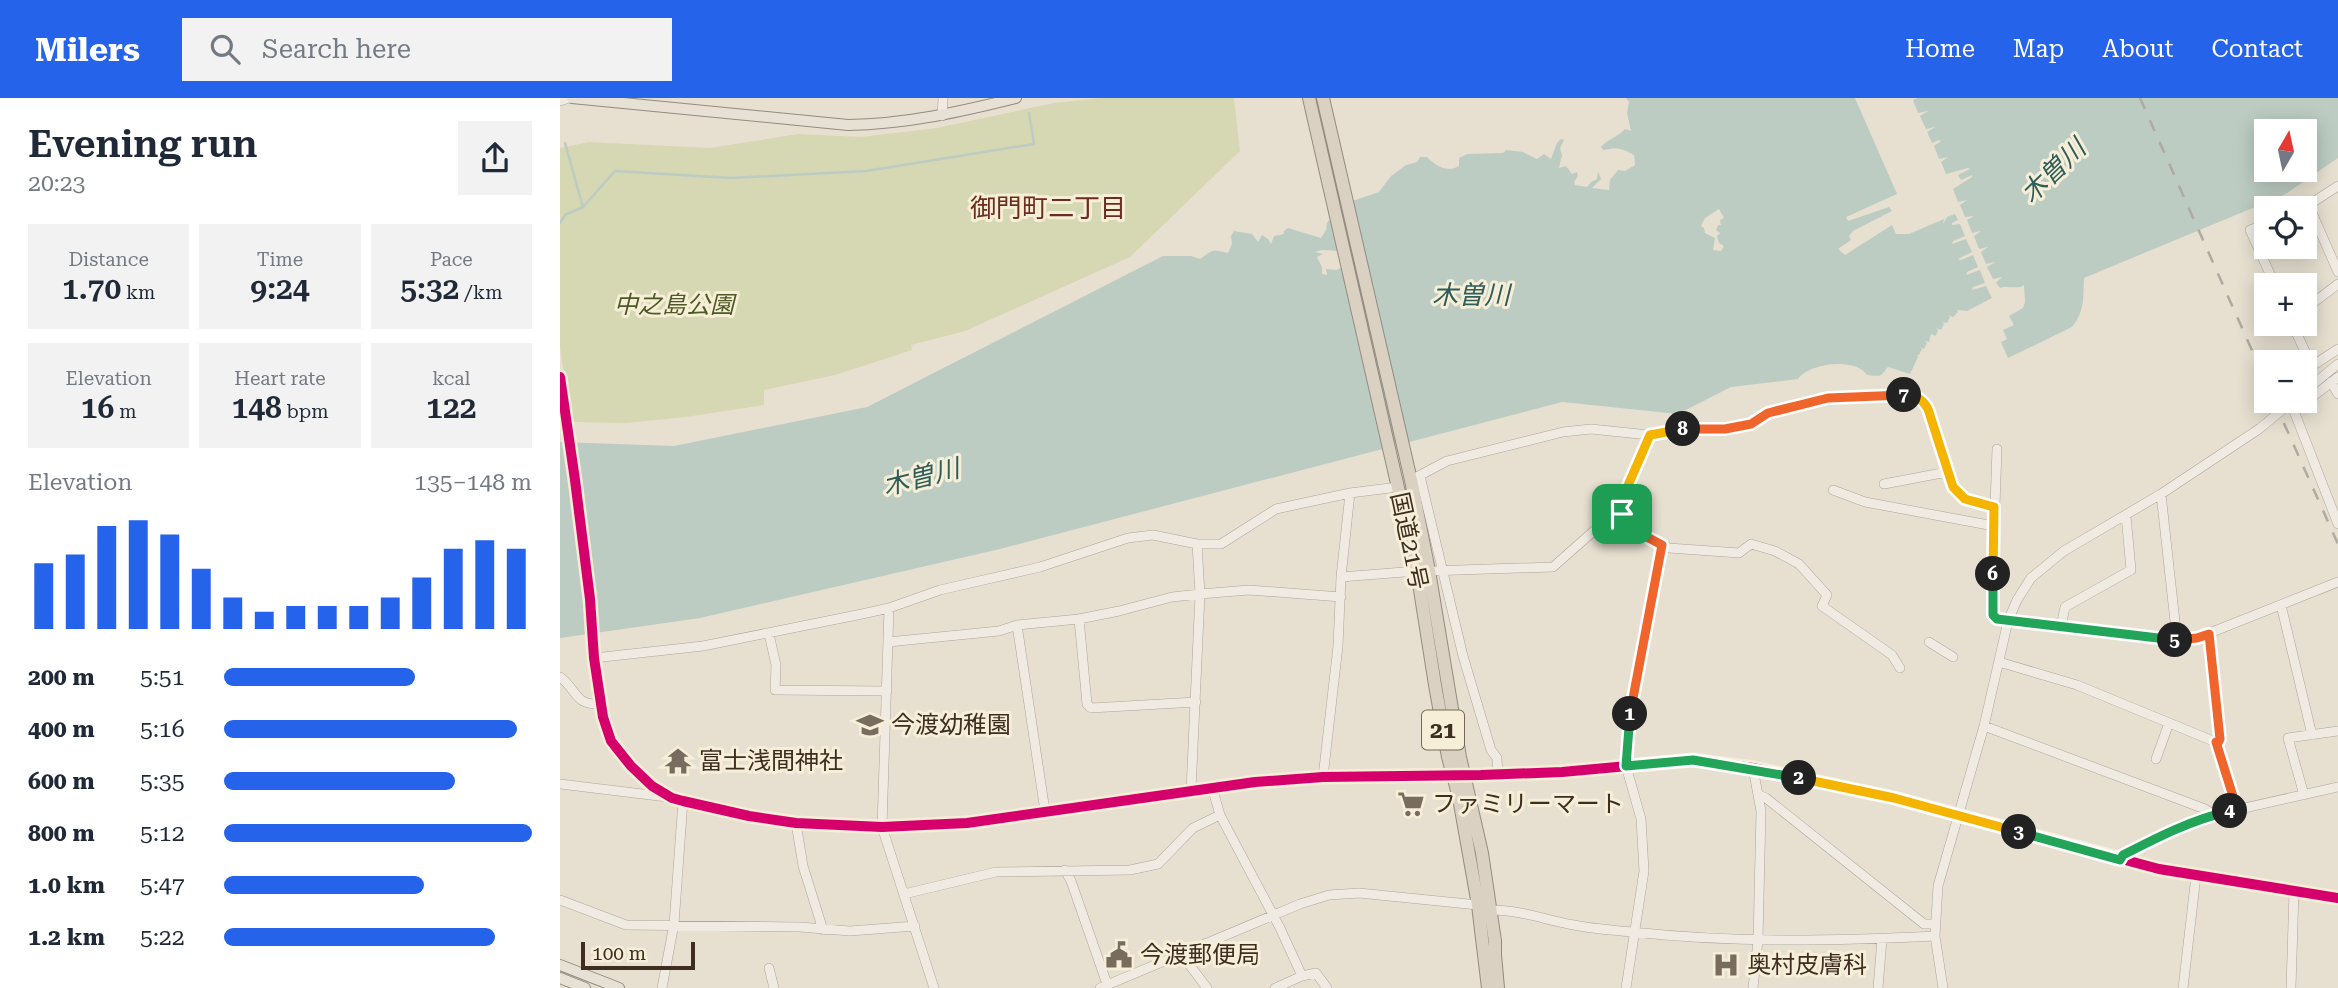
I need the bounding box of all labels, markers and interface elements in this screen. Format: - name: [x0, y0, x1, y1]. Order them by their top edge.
- search box: [182, 18, 672, 81]
- text: Milers: [35, 30, 140, 69]
- icon: search: [206, 30, 244, 68]
- text: Search here: [262, 34, 411, 64]
- text: Home: [1905, 35, 1975, 63]
- text: Map: [2013, 35, 2064, 63]
- text: About: [2102, 35, 2173, 63]
- text: Contact: [2211, 35, 2303, 63]
- north arrow: [2254, 119, 2317, 182]
- map controls: [2254, 119, 2317, 413]
- button: share: [458, 121, 532, 195]
- text: Evening run: [28, 122, 257, 166]
- water label: 木曽川: [2015, 131, 2094, 209]
- text: 20:23: [28, 170, 85, 197]
- district label: 御門町二丁目: [970, 193, 1126, 223]
- button: locate: [2254, 196, 2317, 259]
- text: Distance: [68, 248, 149, 271]
- text: Time: [257, 248, 303, 271]
- text: Pace: [430, 248, 473, 271]
- text: 1.70: [62, 271, 121, 306]
- text: 9:24: [250, 271, 310, 306]
- text: 5:32: [400, 271, 459, 306]
- button: +: [2254, 273, 2317, 336]
- water label: 木曽川: [1432, 280, 1513, 310]
- text: km: [121, 281, 155, 304]
- text: /km: [459, 281, 503, 304]
- park label: 中之島公園: [614, 291, 737, 319]
- button: −: [2254, 350, 2317, 413]
- text: Elevation: [66, 367, 152, 390]
- text: Heart rate: [234, 367, 326, 390]
- text: kcal: [432, 367, 470, 390]
- pin: 7: [1886, 378, 1922, 412]
- text: 7: [1898, 383, 1909, 406]
- text: 16: [81, 390, 114, 425]
- text: 148: [231, 390, 282, 425]
- text: 122: [426, 390, 477, 425]
- text: m: [114, 400, 137, 423]
- text: bpm: [282, 400, 329, 423]
- pin: 8: [1666, 412, 1700, 446]
- text: 8: [1677, 417, 1688, 440]
- water label: 木曽川: [880, 452, 965, 501]
- text: Elevation: [28, 469, 132, 496]
- text: 135–148 m: [414, 469, 532, 496]
- pin: [1592, 484, 1652, 544]
- street label: 国道21号: [1385, 490, 1433, 592]
- icon: arrive: [1603, 495, 1641, 533]
- pin: 6: [1976, 556, 2010, 592]
- text: 6: [1987, 562, 1998, 585]
- pin: 5: [2158, 622, 2192, 658]
- text: 5: [2169, 628, 2180, 651]
- text: 200 m: [28, 664, 95, 691]
- text: 5:51: [140, 664, 185, 691]
- pin: 1: [1612, 696, 1648, 732]
- text: 1: [1624, 702, 1635, 725]
- school or university icon: 今渡幼稚園: [855, 710, 885, 740]
- road number: 21: [1422, 710, 1464, 750]
- place label: 今渡幼稚園: [891, 711, 1011, 739]
- text: 400 m: [28, 716, 95, 743]
- text: 5:16: [140, 716, 185, 743]
- temple icon: 富士浅間神社: [663, 746, 693, 776]
- place label: 富士浅間神社: [699, 747, 843, 775]
- pin: 2: [1782, 760, 1816, 796]
- text: 2: [1793, 766, 1804, 789]
- text: 600 m: [28, 768, 95, 795]
- text: 5:35: [140, 768, 185, 795]
- supermarket icon: ファミリーマート: [1396, 789, 1426, 819]
- place label: ファミリーマート: [1432, 790, 1624, 818]
- pin: 4: [2212, 794, 2248, 828]
- text: 4: [2224, 799, 2235, 822]
- pin: 3: [2002, 814, 2036, 850]
- text: 800 m: [28, 820, 95, 847]
- text: 5:12: [140, 820, 185, 847]
- text: 3: [2013, 820, 2024, 843]
- text: 1.0 km: [28, 872, 105, 899]
- text: 5:47: [140, 872, 185, 899]
- text: 1.2 km: [28, 924, 105, 951]
- text: 5:22: [140, 924, 185, 951]
- scale bar: [581, 939, 695, 971]
- public building icon: 今渡郵便局: [1104, 940, 1134, 970]
- place label: 今渡郵便局: [1140, 941, 1260, 969]
- text: 100 m: [592, 942, 646, 965]
- hospital icon: 奥村皮膚科: [1711, 950, 1741, 980]
- place label: 奥村皮膚科: [1747, 951, 1867, 979]

